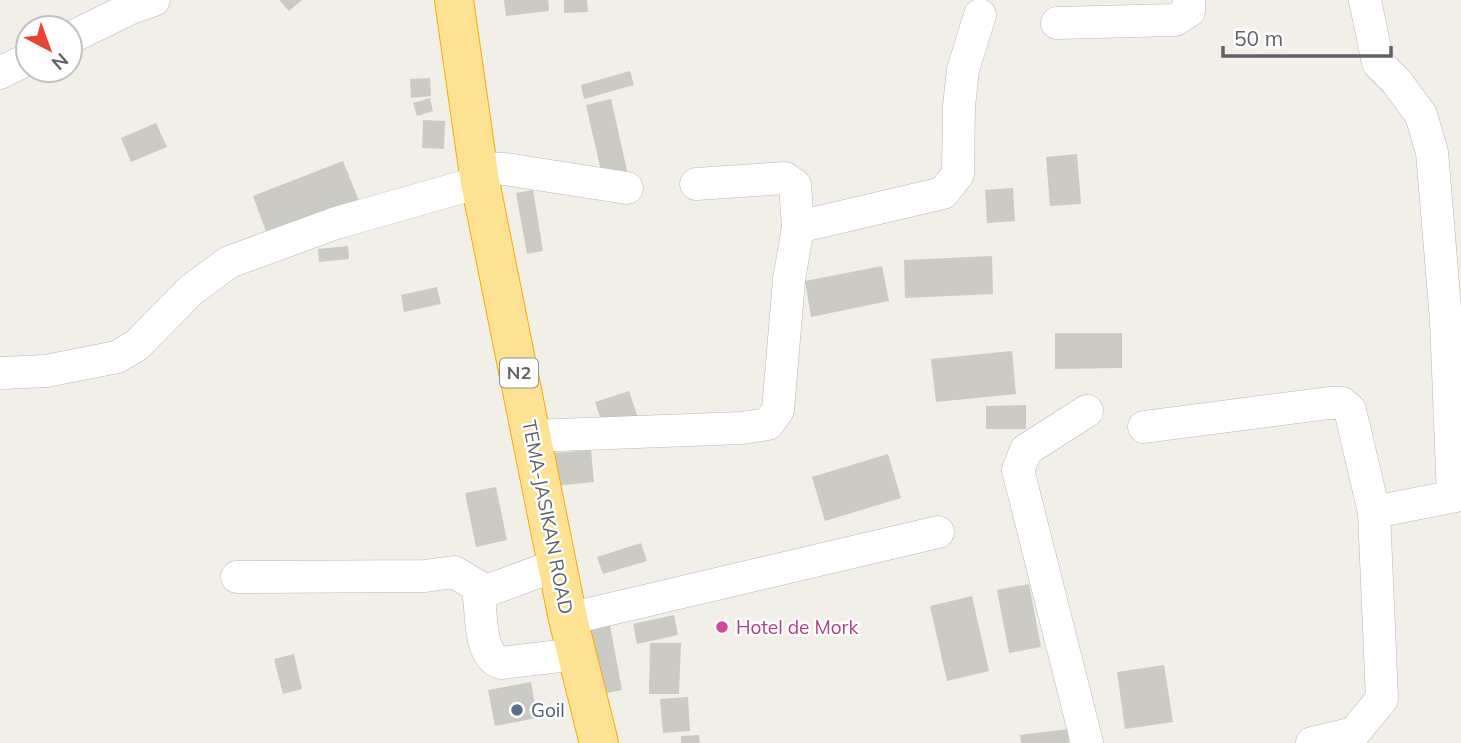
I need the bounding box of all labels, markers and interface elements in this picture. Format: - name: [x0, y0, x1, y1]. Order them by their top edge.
- north arrow: [14, 14, 84, 84]
- scale bar: [1223, 14, 1391, 58]
- text: 50 m: [1234, 25, 1283, 51]
- text: N: [47, 48, 73, 76]
- road number: N2: [500, 358, 538, 388]
- street label: TEMA-JASIKAN ROAD: [517, 418, 579, 616]
- place label: Hotel de Mork: [736, 615, 858, 639]
- marker: Hotel de Mork: [714, 619, 730, 635]
- place label: Goil: [531, 698, 565, 722]
- marker: Goil: [509, 702, 525, 718]

